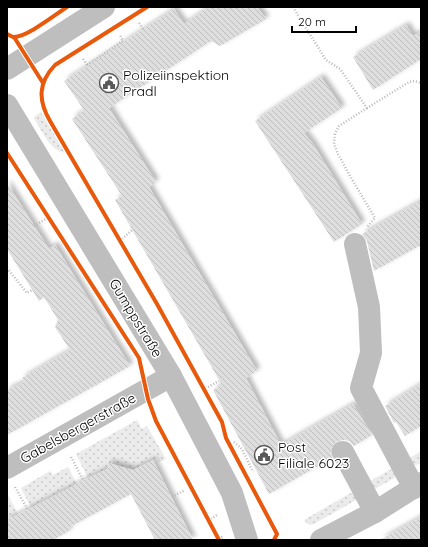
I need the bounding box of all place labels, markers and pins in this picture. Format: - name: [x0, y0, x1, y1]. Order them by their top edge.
- place label: Polizeiinspektion Pradl: [123, 66, 229, 100]
- public building icon: Polizeiinspektion Pradl: [98, 72, 120, 94]
- place label: Post Filiale 6023: [278, 438, 349, 472]
- public building icon: Post Filiale 6023: [253, 444, 275, 466]

